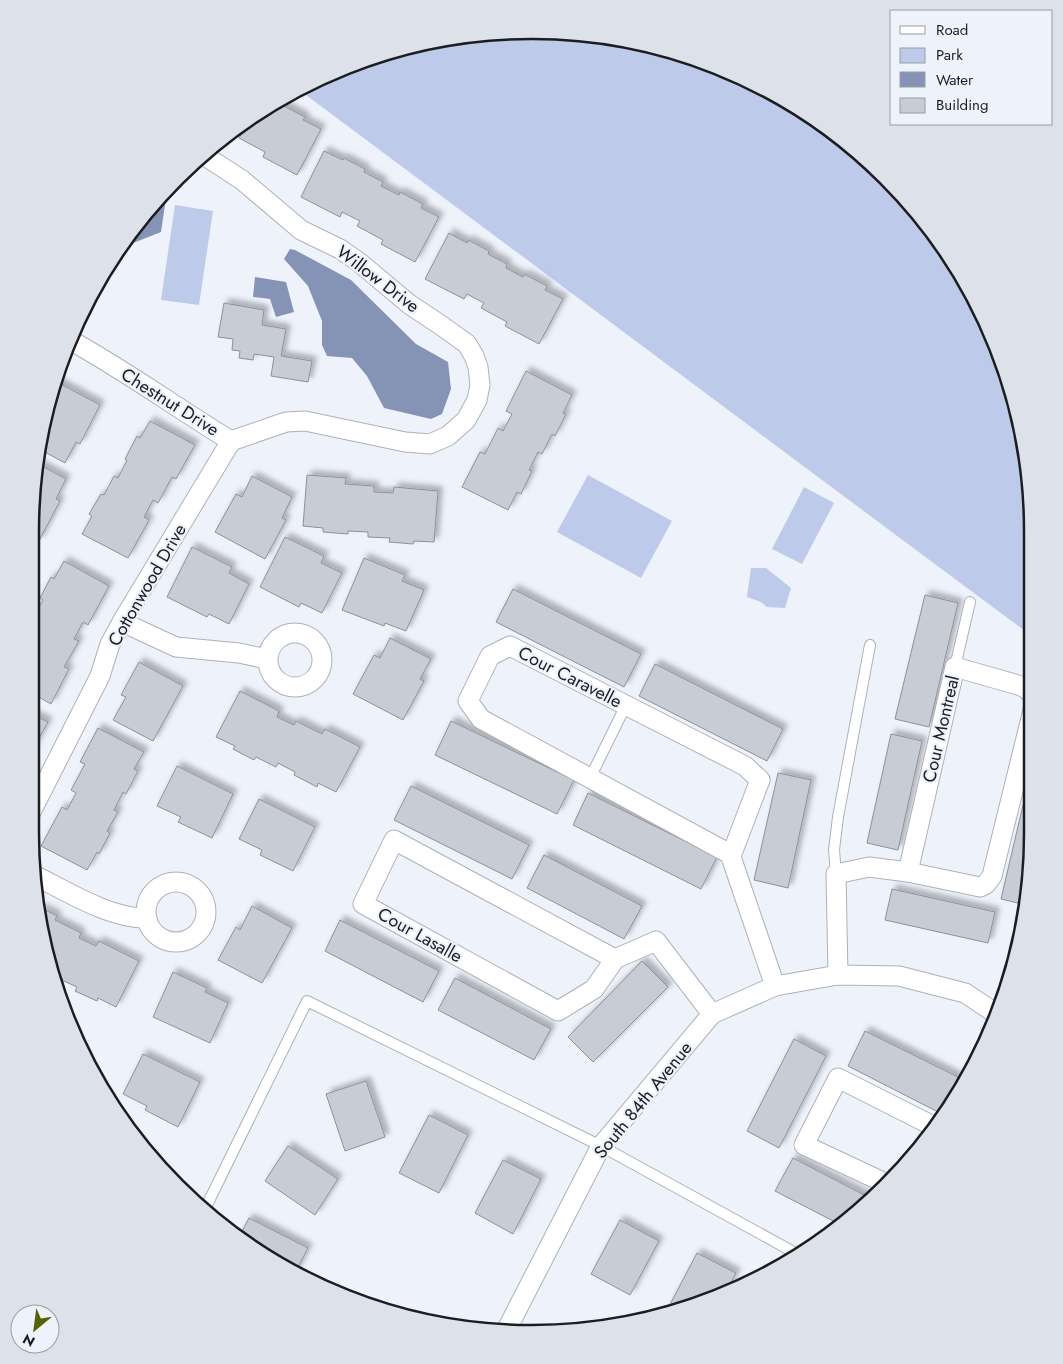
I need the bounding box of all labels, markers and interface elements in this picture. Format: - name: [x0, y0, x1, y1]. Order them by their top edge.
- legend: [890, 10, 1053, 125]
- text: Road: [936, 19, 968, 41]
- text: Park: [936, 44, 963, 66]
- text: Water: [936, 69, 974, 91]
- text: Building: [936, 94, 988, 116]
- street label: Willow Drive: [331, 239, 425, 319]
- street label: Chestnut Drive: [116, 361, 224, 443]
- street label: Cottonwood Drive: [101, 519, 193, 651]
- street label: Cour Caravelle: [514, 640, 626, 714]
- street label: Cour Montreal: [916, 673, 966, 785]
- street label: Cour Lasalle: [373, 901, 467, 969]
- street label: South 84th Avenue: [588, 1036, 698, 1164]
- north arrow: [10, 1304, 60, 1354]
- text: N: [19, 1329, 38, 1352]

